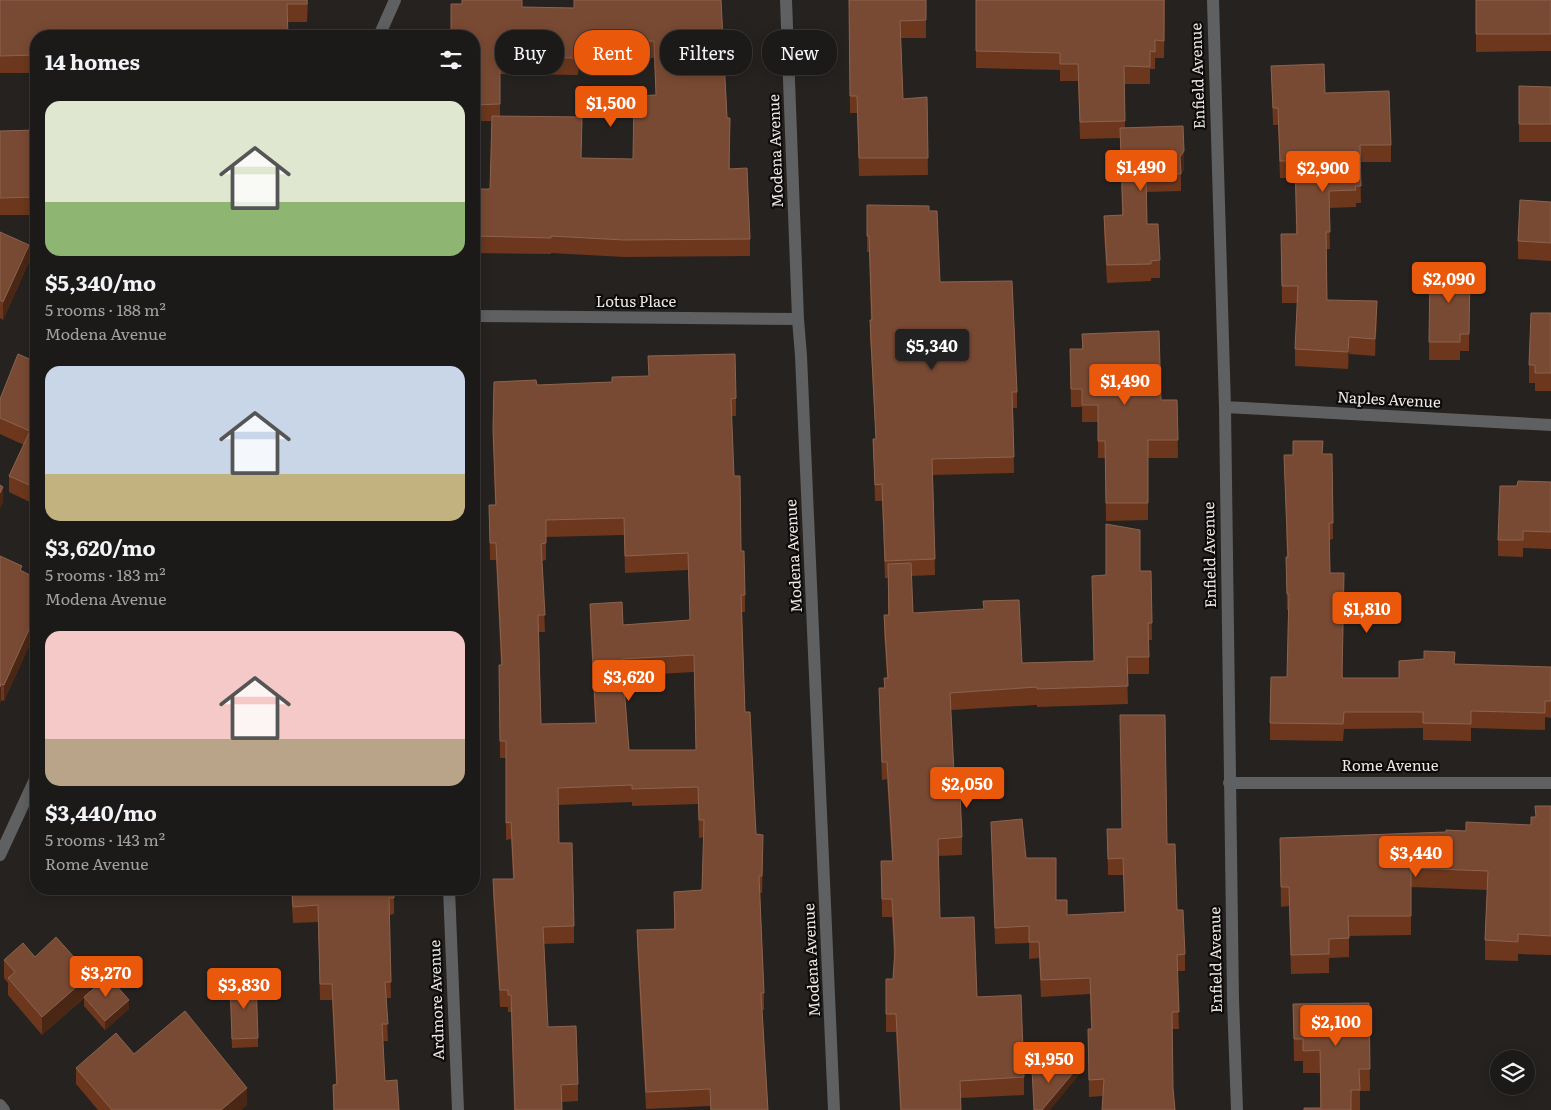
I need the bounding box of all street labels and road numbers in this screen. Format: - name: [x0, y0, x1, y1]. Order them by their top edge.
- street label: Enfield Avenue: [1183, 22, 1210, 130]
- street label: Modena Avenue: [761, 94, 788, 208]
- street label: Lotus Place: [596, 289, 676, 312]
- street label: Naples Avenue: [1337, 384, 1442, 413]
- street label: Modena Avenue: [778, 498, 807, 614]
- street label: Enfield Avenue: [1196, 501, 1221, 608]
- street label: Rome Avenue: [1342, 753, 1439, 776]
- street label: Modena Avenue: [796, 902, 825, 1018]
- street label: Enfield Avenue: [1202, 906, 1227, 1013]
- street label: Ardmore Avenue: [422, 939, 449, 1061]

